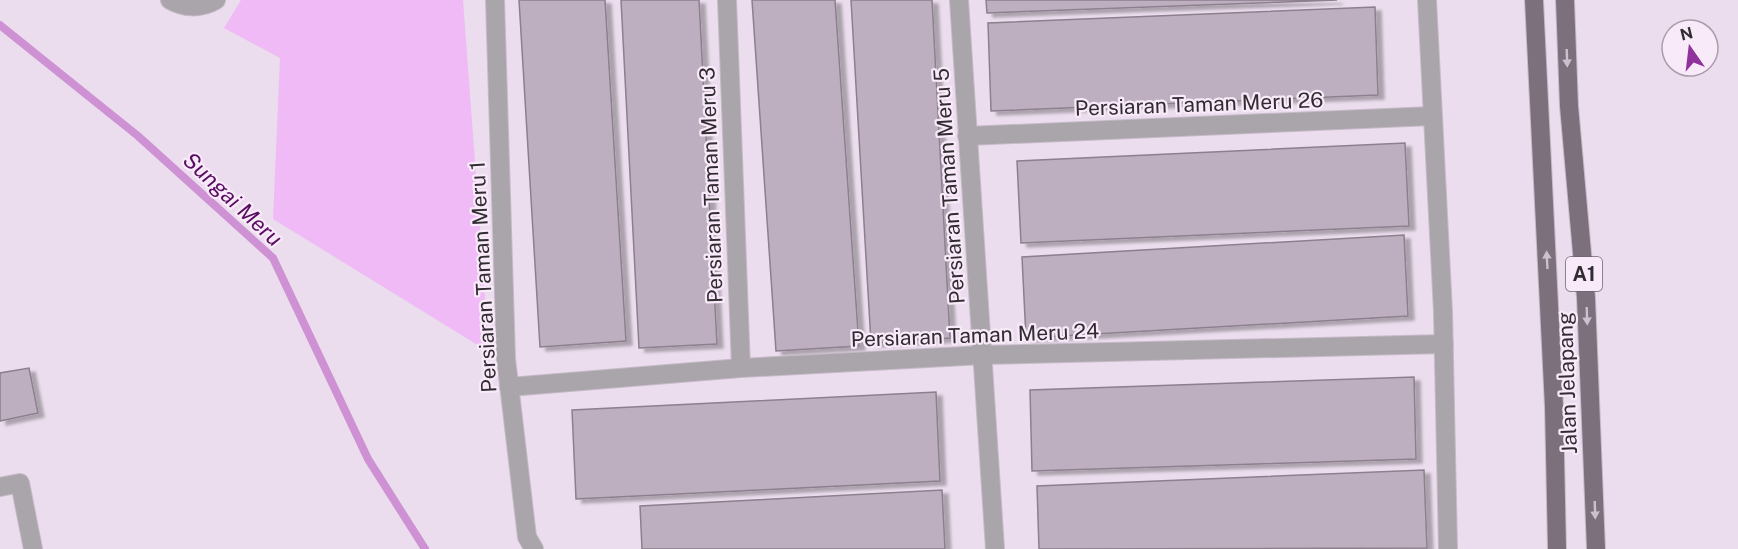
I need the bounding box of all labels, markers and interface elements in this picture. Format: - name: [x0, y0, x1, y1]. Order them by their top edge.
- north arrow: [1660, 18, 1720, 78]
- text: N: [1678, 23, 1695, 45]
- one-way arrow: [1562, 49, 1572, 68]
- street label: Persiaran Taman Meru 3: [694, 67, 728, 303]
- street label: Persiaran Taman Meru 5: [928, 67, 970, 305]
- street label: Persiaran Taman Meru 26: [1074, 87, 1324, 121]
- water label: Sungai Meru: [178, 147, 288, 251]
- street label: Persiaran Taman Meru 1: [464, 161, 502, 393]
- one-way arrow: [1542, 250, 1551, 269]
- road number: A1: [1566, 257, 1602, 291]
- one-way arrow: [1582, 306, 1591, 325]
- street label: Jalan Jelapang: [1552, 312, 1582, 454]
- street label: Persiaran Taman Meru 24: [850, 318, 1100, 352]
- one-way arrow: [1590, 501, 1599, 520]

